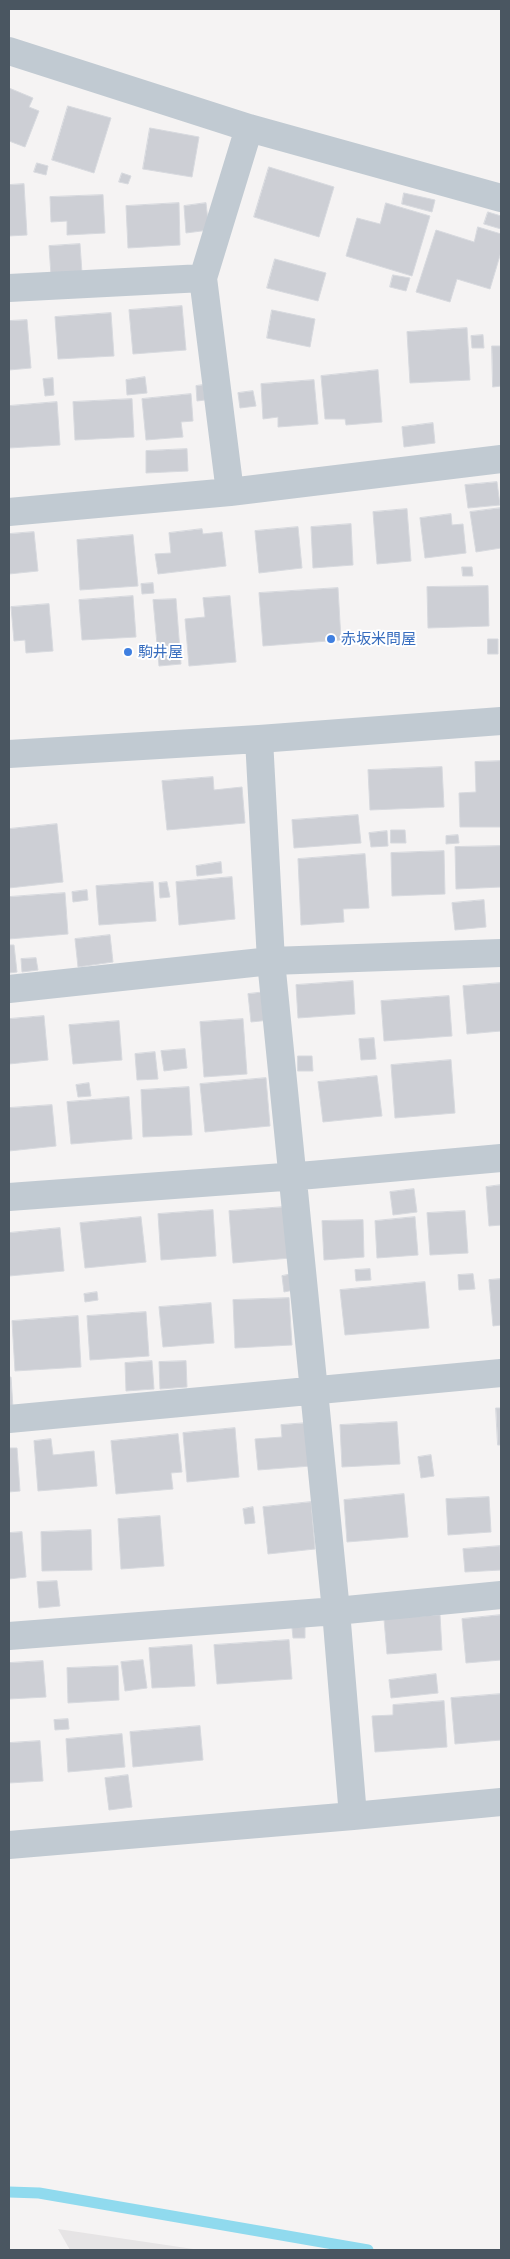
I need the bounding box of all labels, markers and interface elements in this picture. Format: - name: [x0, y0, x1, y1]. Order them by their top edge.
- place label: 赤坂米問屋: [341, 630, 416, 648]
- marker: 赤坂米問屋: [325, 633, 337, 645]
- place label: 駒井屋: [138, 643, 183, 661]
- marker: 駒井屋: [122, 646, 134, 658]

